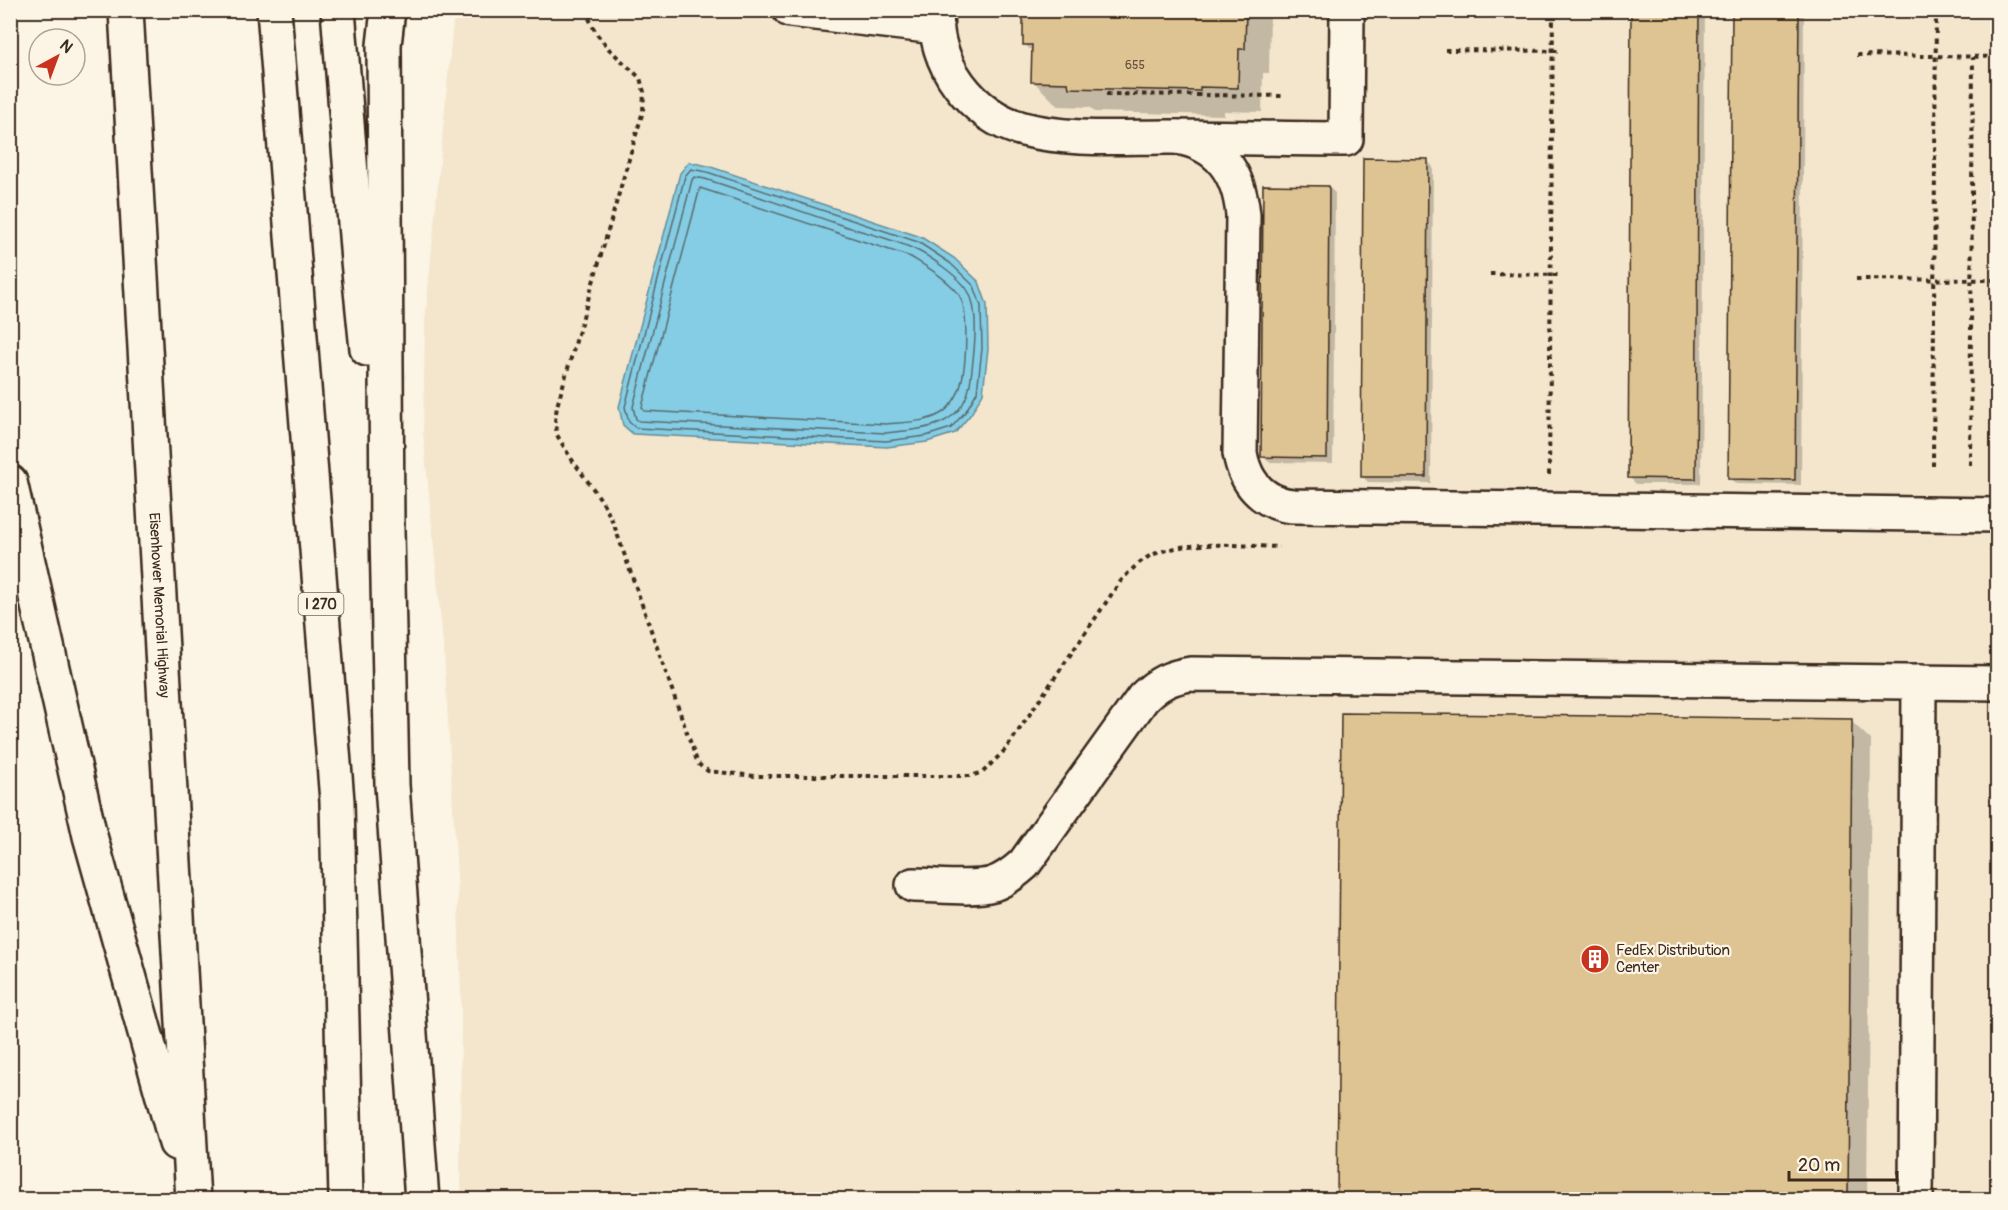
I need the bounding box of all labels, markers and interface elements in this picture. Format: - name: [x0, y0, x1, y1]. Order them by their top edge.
- north arrow: [27, 27, 87, 87]
- text: N: [56, 35, 77, 58]
- house number: 655: [1125, 58, 1145, 73]
- street label: Eisenhower Memorial Highway: [145, 512, 174, 699]
- road number: I 270: [298, 593, 344, 615]
- place label: FedEx Distribution Center: [1616, 941, 1730, 977]
- building icon: FedEx Distribution Center: [1579, 943, 1611, 975]
- scale bar: [1789, 1144, 1897, 1182]
- text: 20 m: [1798, 1154, 1840, 1177]

